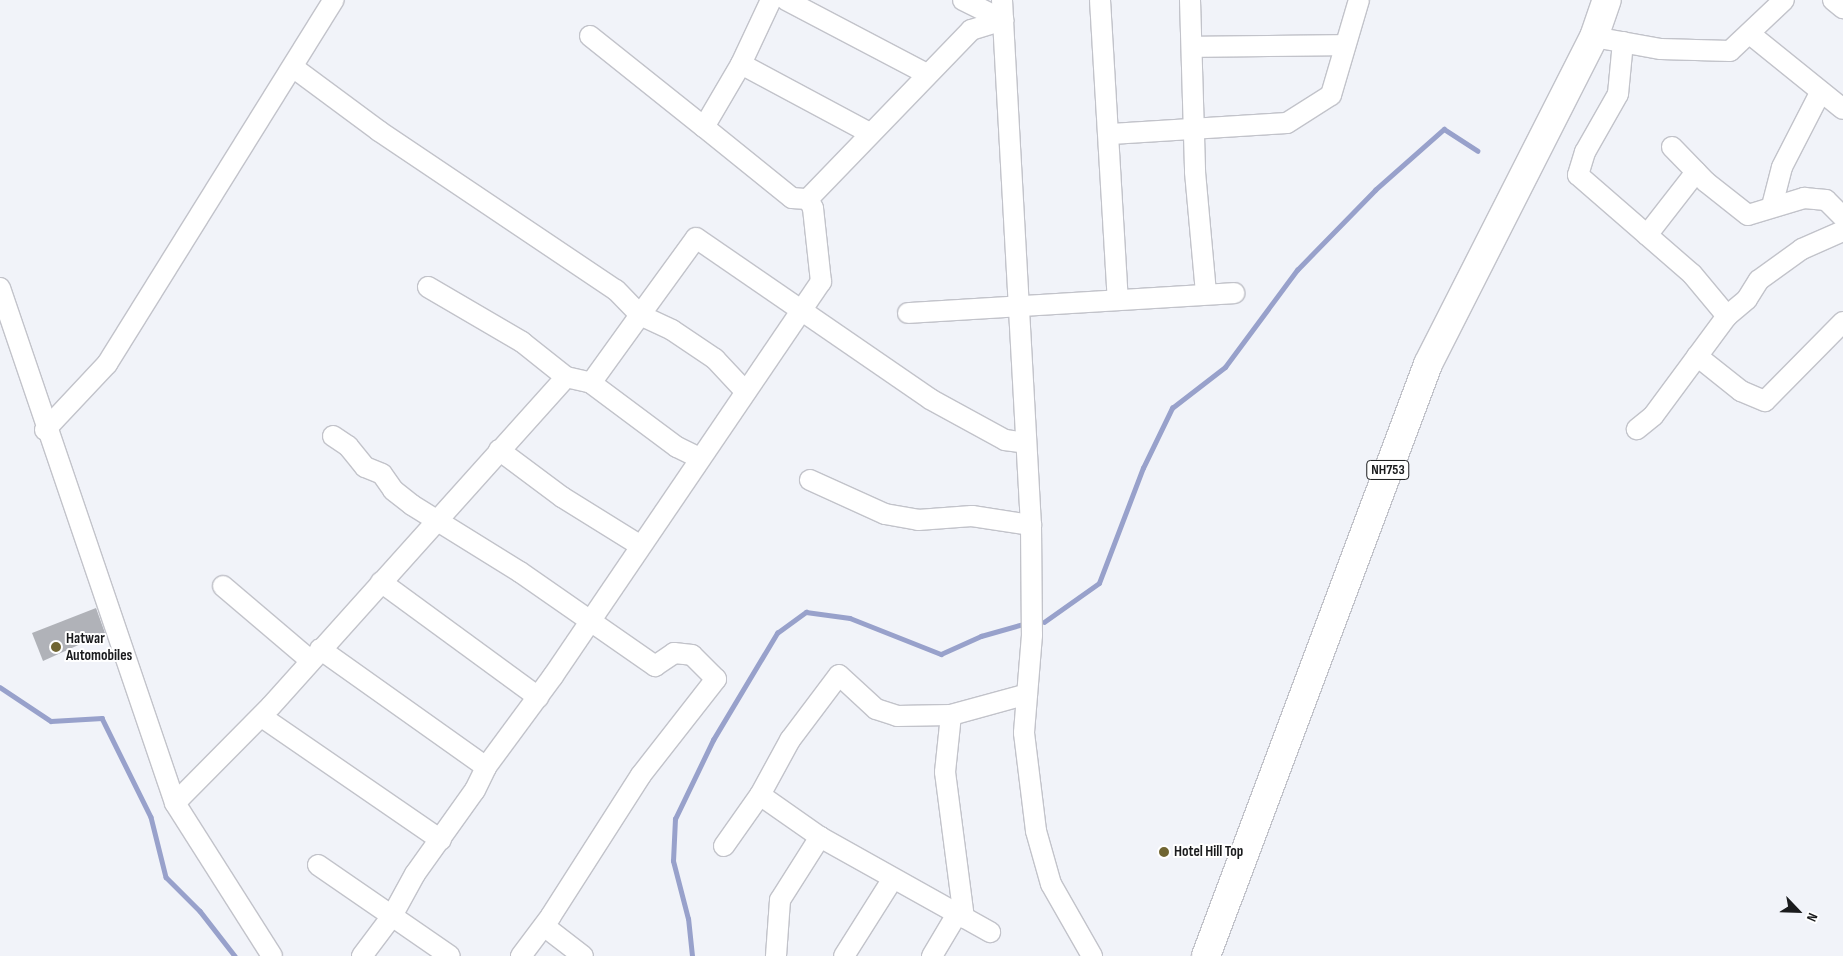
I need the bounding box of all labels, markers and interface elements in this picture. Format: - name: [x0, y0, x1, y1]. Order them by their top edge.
- road number: NH753: [1366, 458, 1410, 482]
- place label: Hatwar Automobiles: [66, 629, 132, 664]
- marker: Hatwar Automobiles: [50, 641, 62, 653]
- place label: Hotel Hill Top: [1174, 843, 1243, 861]
- marker: Hotel Hill Top: [1158, 846, 1170, 858]
- north arrow: [1773, 886, 1823, 936]
- text: N: [1803, 910, 1821, 924]

